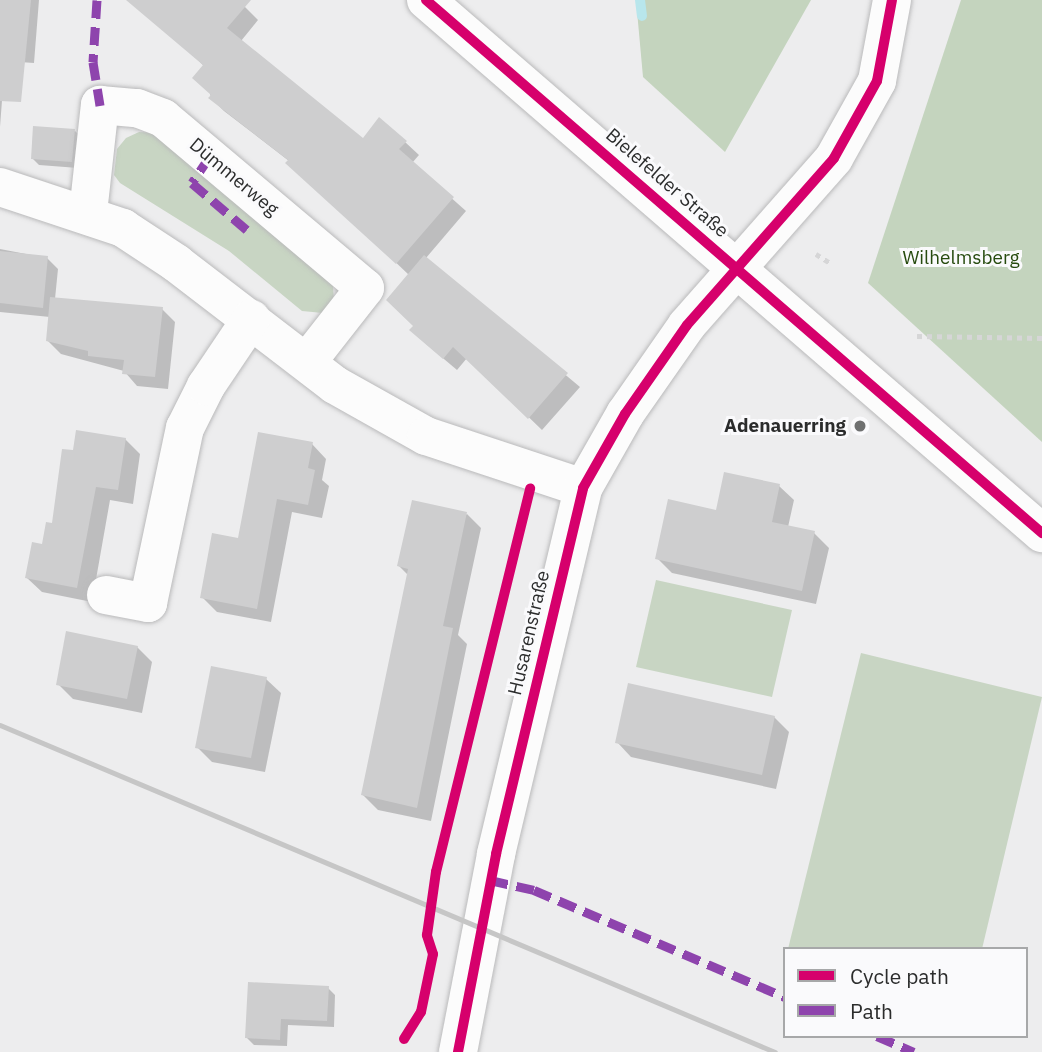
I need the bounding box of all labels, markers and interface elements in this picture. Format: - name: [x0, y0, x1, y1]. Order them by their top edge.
- street label: Bielefelder Straße: [601, 124, 733, 242]
- street label: Dümmerweg: [185, 133, 283, 221]
- park label: Wilhelmsberg: [902, 247, 1020, 269]
- place label: Adenauerring: [724, 415, 846, 437]
- marker: Adenauerring: [852, 418, 868, 434]
- street label: Husarenstraße: [504, 568, 554, 698]
- legend: [783, 947, 1028, 1038]
- text: Cycle path: [850, 962, 949, 990]
- text: Path: [850, 997, 893, 1025]

